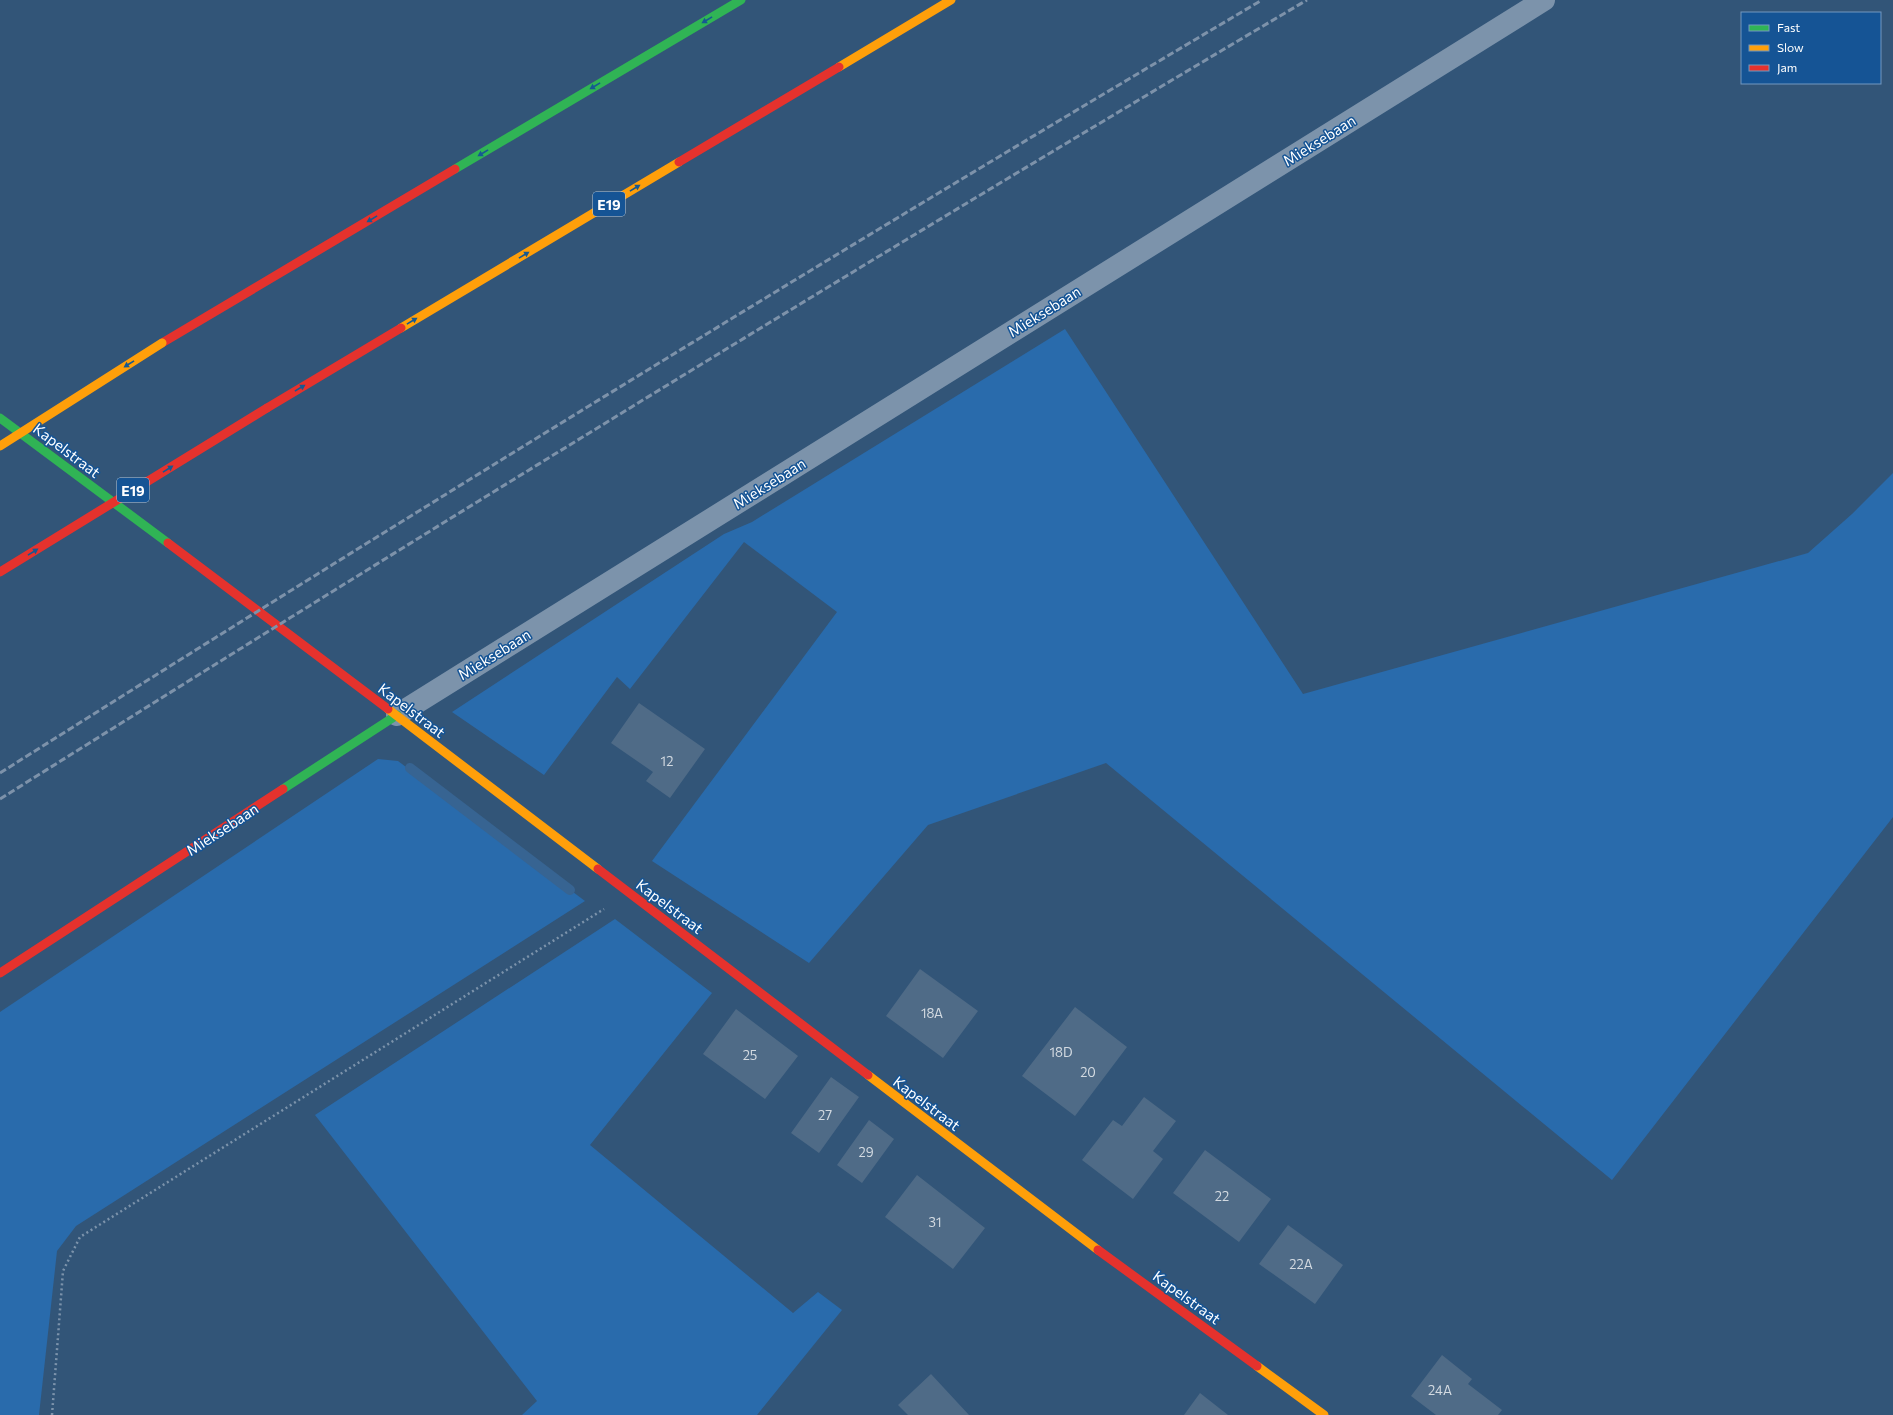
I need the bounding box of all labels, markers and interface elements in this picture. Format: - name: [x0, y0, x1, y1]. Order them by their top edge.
- legend: [1741, 12, 1881, 84]
- one-way arrow: [701, 16, 713, 23]
- text: Fast: [1777, 20, 1800, 34]
- text: Slow: [1777, 40, 1804, 54]
- text: Jam: [1777, 60, 1797, 75]
- one-way arrow: [589, 83, 601, 90]
- street label: Mieksebaan: [1279, 111, 1359, 169]
- one-way arrow: [477, 149, 489, 156]
- one-way arrow: [629, 185, 641, 192]
- road number: E19: [593, 192, 625, 216]
- one-way arrow: [366, 215, 378, 222]
- one-way arrow: [518, 251, 530, 258]
- street label: Mieksebaan: [1004, 282, 1084, 340]
- one-way arrow: [406, 318, 418, 325]
- one-way arrow: [124, 360, 134, 368]
- one-way arrow: [295, 384, 305, 392]
- street label: Kapelstraat: [30, 419, 104, 481]
- street label: Mieksebaan: [729, 454, 809, 512]
- one-way arrow: [163, 465, 173, 473]
- road number: E19: [117, 478, 149, 502]
- one-way arrow: [27, 548, 39, 555]
- street label: Mieksebaan: [454, 625, 534, 683]
- street label: Kapelstraat: [375, 679, 449, 741]
- house number: 12: [661, 753, 673, 769]
- street label: Mieksebaan: [183, 799, 261, 859]
- street label: Kapelstraat: [633, 875, 707, 937]
- house number: 18A: [921, 1005, 943, 1021]
- house number: 18D: [1049, 1044, 1073, 1060]
- house number: 25: [743, 1047, 757, 1063]
- house number: 20: [1080, 1064, 1096, 1080]
- street label: Kapelstraat: [890, 1072, 964, 1134]
- house number: 27: [818, 1107, 832, 1123]
- house number: 29: [858, 1144, 874, 1160]
- house number: 22: [1215, 1188, 1229, 1204]
- house number: 31: [929, 1214, 941, 1230]
- house number: 22A: [1289, 1256, 1313, 1272]
- street label: Kapelstraat: [1150, 1266, 1224, 1328]
- house number: 24A: [1428, 1382, 1452, 1398]

